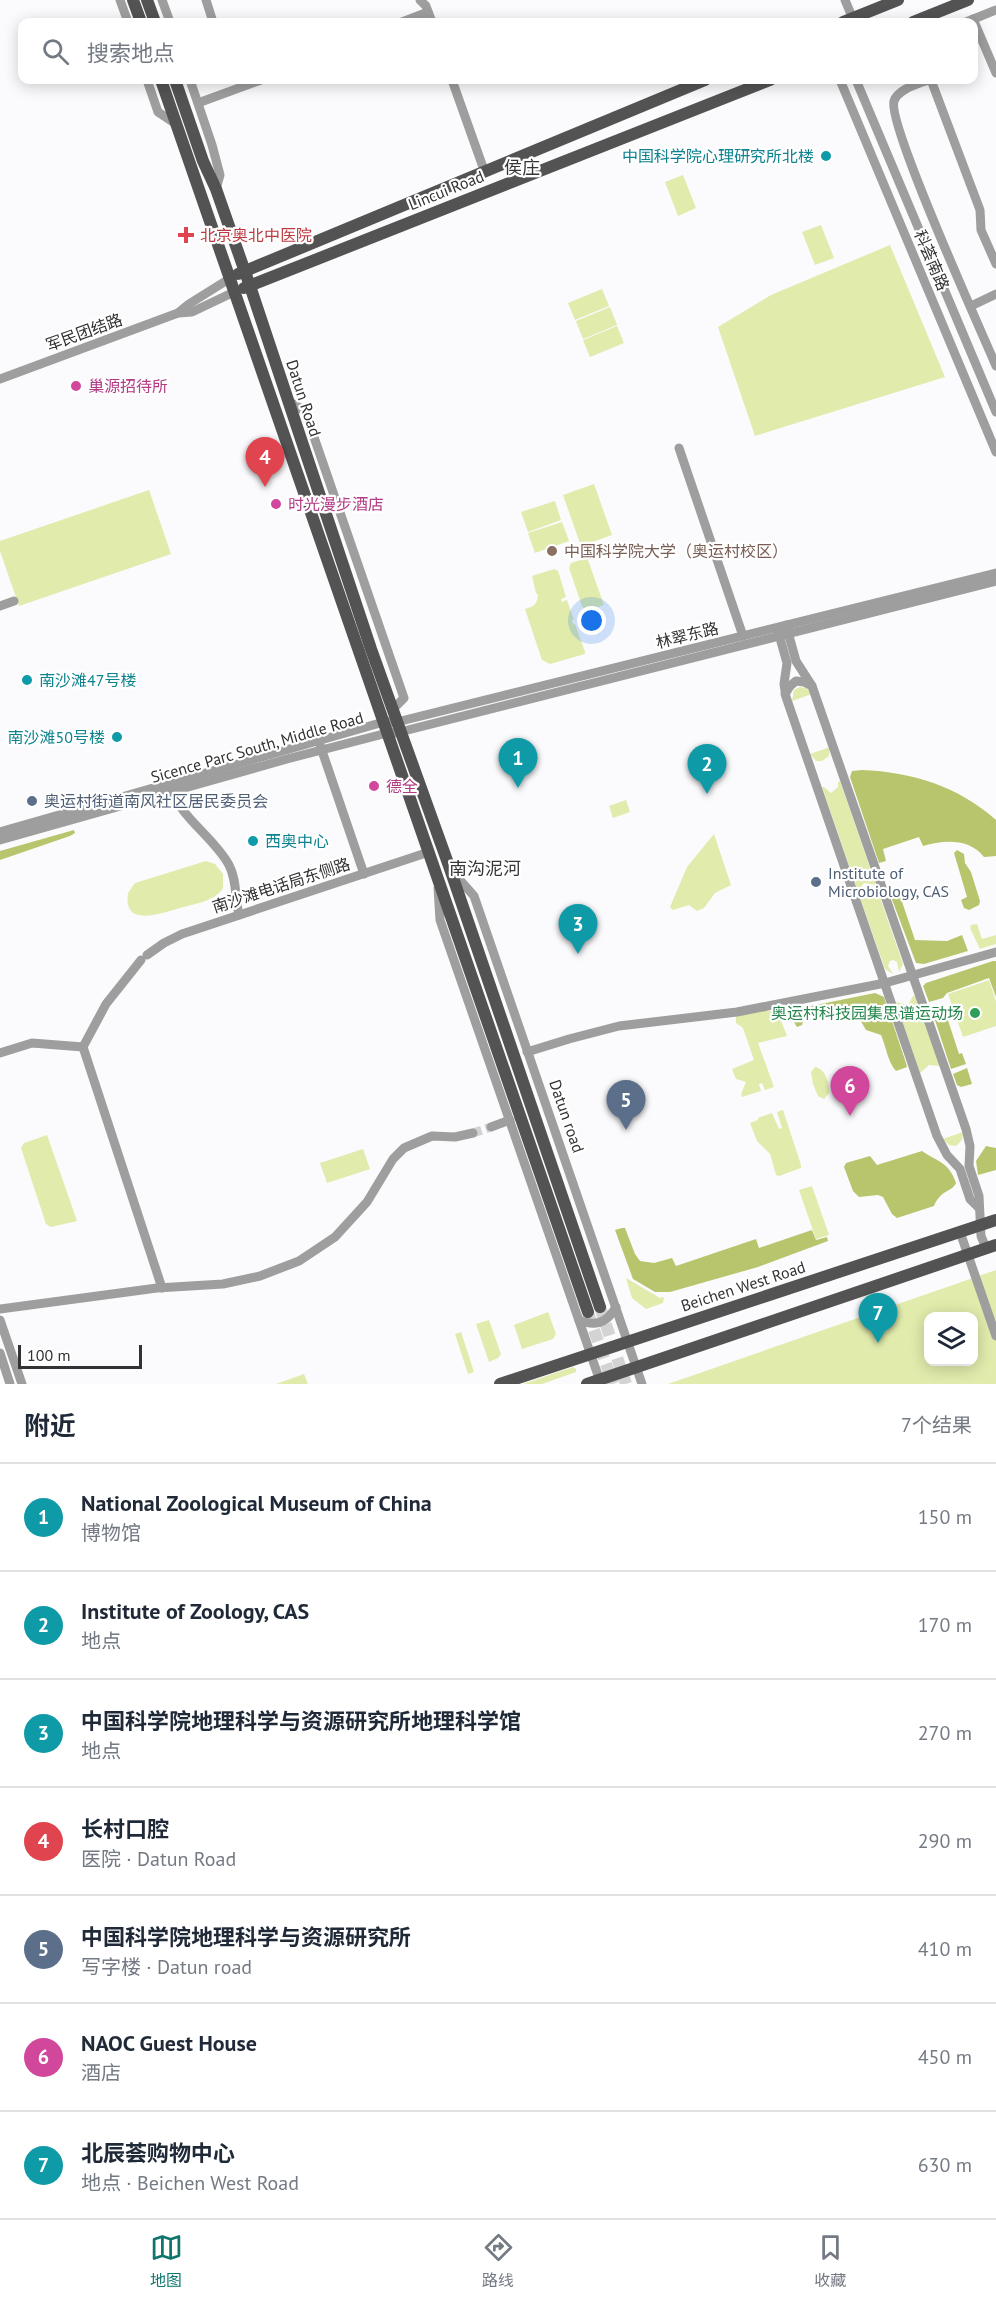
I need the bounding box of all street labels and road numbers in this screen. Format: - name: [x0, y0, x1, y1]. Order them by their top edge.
- street label: Lincui Road: [405, 166, 487, 214]
- street label: 科荟南路: [910, 227, 954, 293]
- street label: 军民团结路: [43, 309, 125, 355]
- street label: Datun Road: [282, 357, 326, 439]
- street label: 林翠东路: [654, 618, 720, 652]
- street label: Sicence Parc South, Middle Road: [148, 707, 366, 787]
- street label: 南沙滩电话局东侧路: [209, 853, 353, 917]
- street label: Datun road: [545, 1077, 589, 1155]
- street label: Beichen West Road: [678, 1256, 808, 1316]

